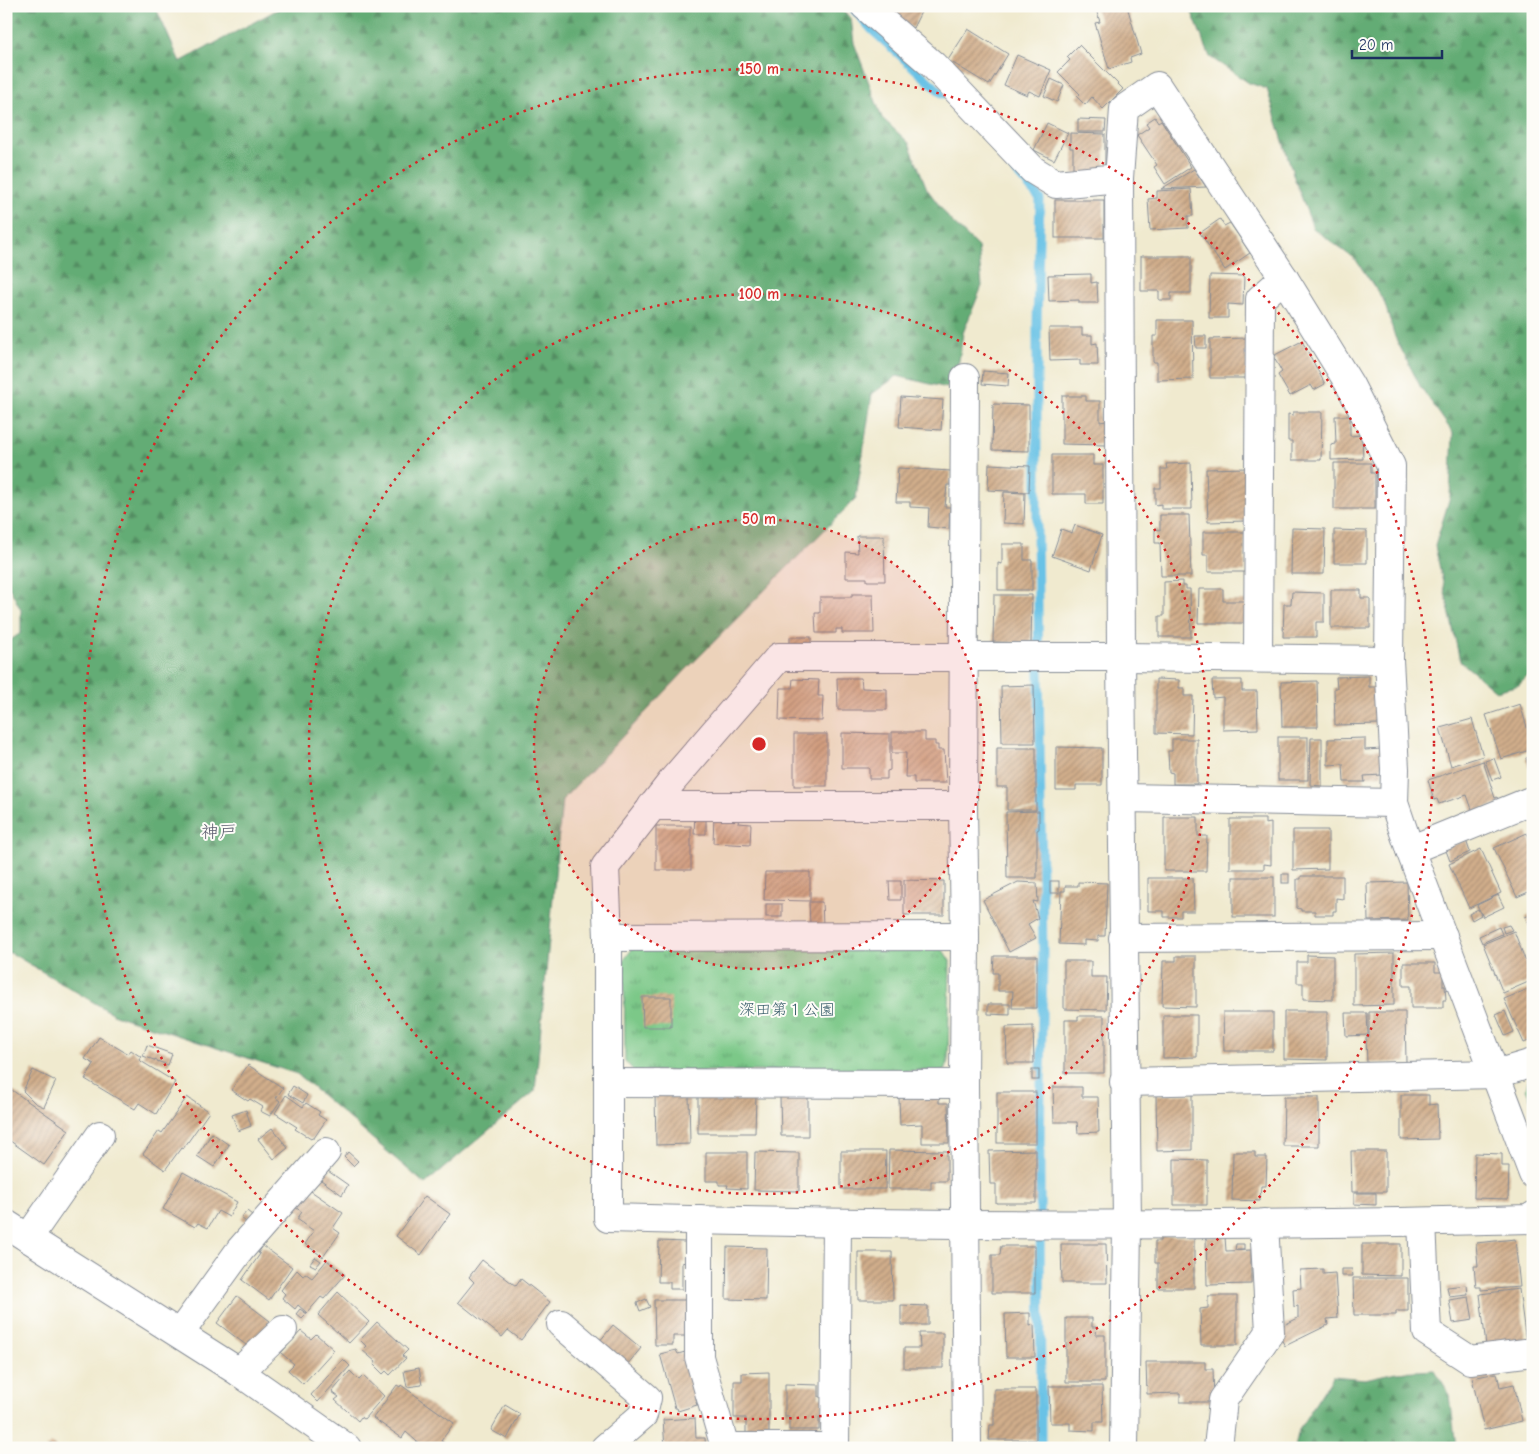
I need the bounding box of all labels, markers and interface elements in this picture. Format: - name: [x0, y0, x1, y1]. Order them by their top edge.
- scale bar: [1352, 28, 1442, 60]
- text: 20 m: [1359, 36, 1393, 54]
- text: 150 m: [739, 60, 779, 78]
- text: 100 m: [739, 285, 779, 303]
- text: 50 m: [742, 510, 776, 528]
- centre of rings: [750, 735, 768, 753]
- district label: 神戸: [201, 822, 237, 843]
- park label: 深田第１公園: [739, 1001, 835, 1019]

